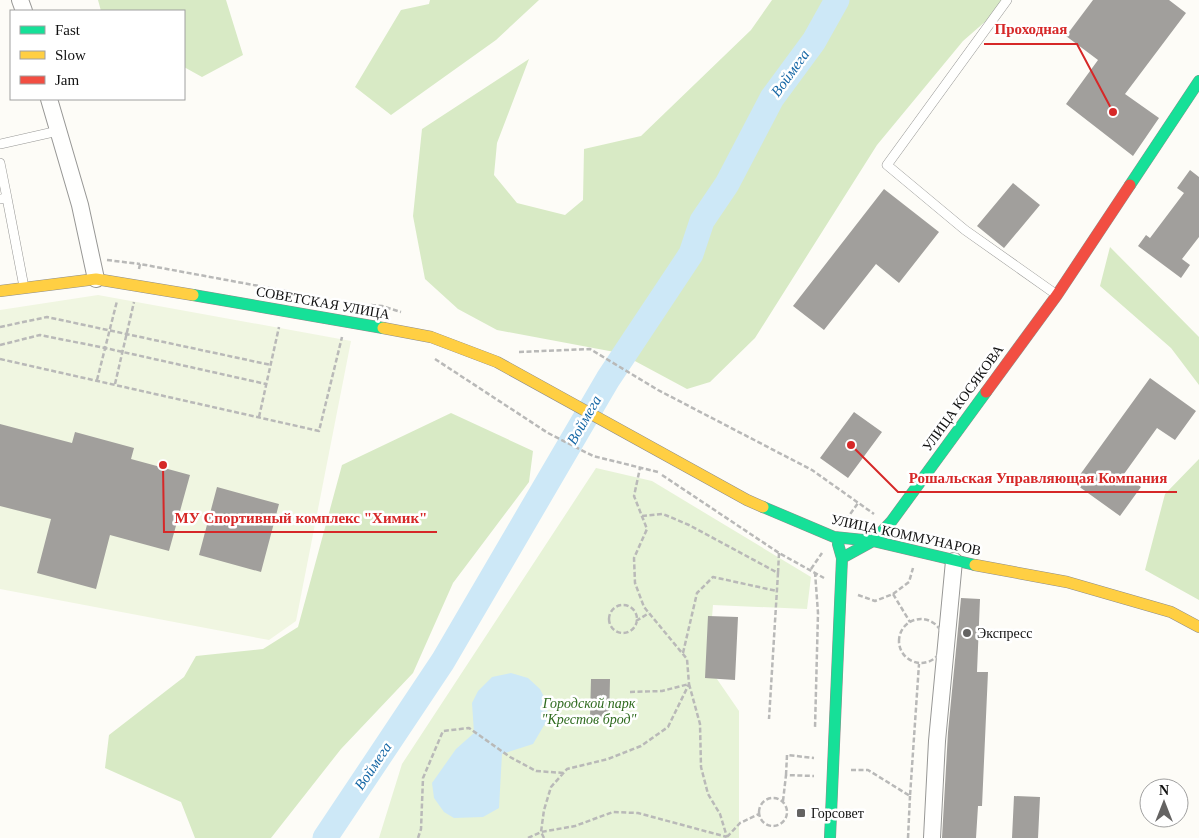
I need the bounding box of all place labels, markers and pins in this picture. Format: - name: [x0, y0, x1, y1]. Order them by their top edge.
- callout: Проходная: [984, 14, 1077, 44]
- callout: Рошальская Управляющая Компания: [898, 462, 1177, 492]
- callout: МУ Спортивный комплекс "Химик": [164, 502, 437, 532]
- place label: Экспресс: [977, 626, 1032, 641]
- marker: Экспресс: [961, 627, 973, 639]
- place label: Горсовет: [811, 806, 864, 821]
- marker: Горсовет: [795, 807, 807, 819]

